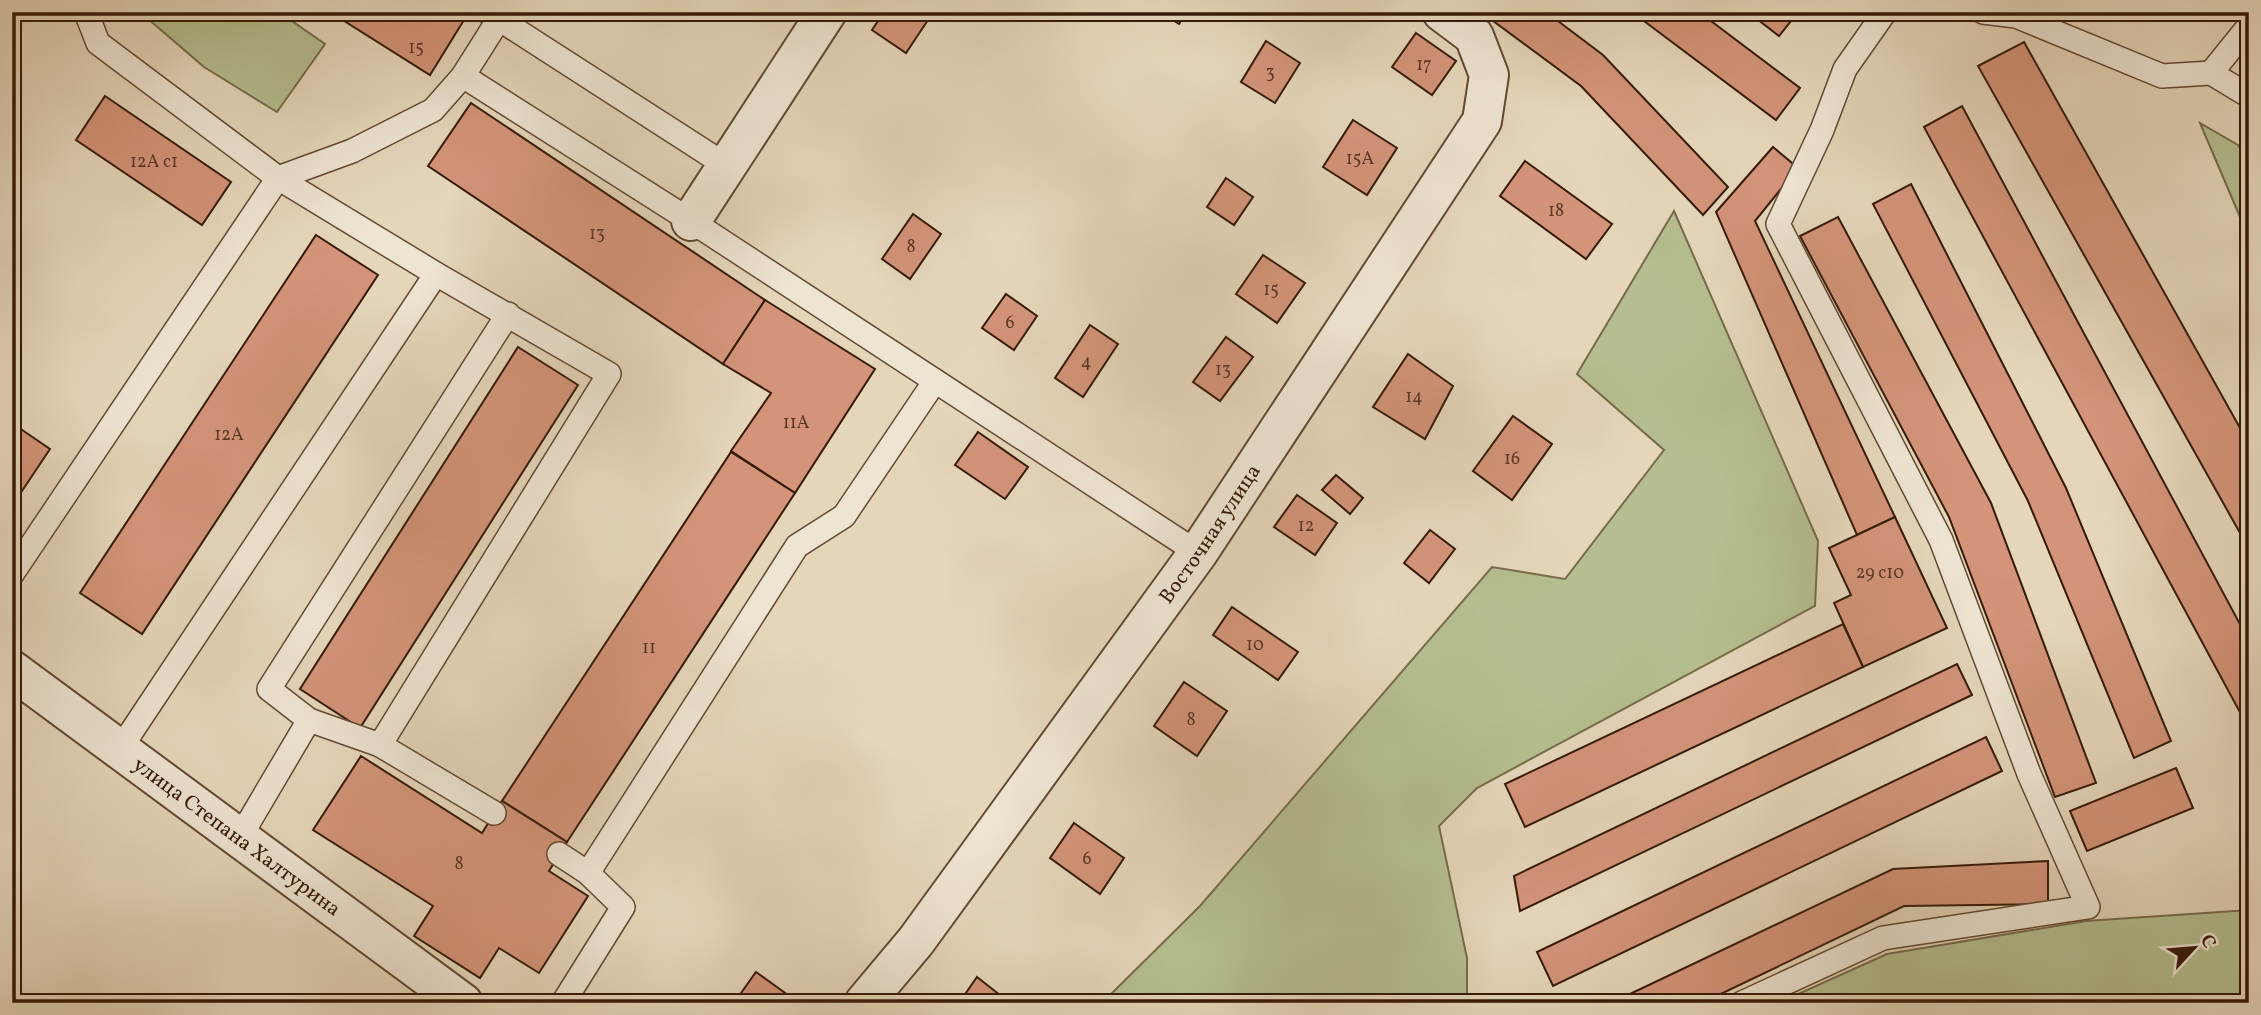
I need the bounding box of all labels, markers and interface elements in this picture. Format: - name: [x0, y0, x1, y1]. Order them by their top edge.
- house number: 15: [408, 36, 424, 61]
- house number: 17: [1416, 53, 1432, 78]
- house number: 3: [1265, 61, 1275, 86]
- house number: 15А: [1346, 147, 1374, 172]
- house number: 12А с1: [130, 150, 178, 175]
- house number: 18: [1548, 199, 1564, 224]
- house number: 13: [589, 222, 605, 247]
- house number: 8: [906, 235, 916, 260]
- house number: 15: [1263, 278, 1279, 303]
- house number: 6: [1005, 311, 1015, 336]
- house number: 4: [1081, 350, 1091, 375]
- house number: 13: [1215, 358, 1231, 383]
- house number: 14: [1405, 385, 1423, 410]
- house number: 11А: [783, 411, 810, 436]
- house number: 12А: [214, 423, 244, 448]
- house number: 16: [1504, 447, 1520, 472]
- street label: Восточная улица: [1153, 459, 1268, 610]
- house number: 12: [1298, 514, 1314, 539]
- house number: 29 с10: [1856, 561, 1904, 586]
- house number: 10: [1246, 633, 1264, 658]
- house number: 11: [642, 636, 656, 661]
- house number: 8: [1186, 708, 1196, 733]
- street label: улица Степана Халтурина: [126, 751, 346, 924]
- house number: 6: [1082, 847, 1092, 872]
- house number: 8: [454, 852, 464, 877]
- north arrow: [2160, 914, 2230, 984]
- text: С: [2193, 930, 2222, 953]

